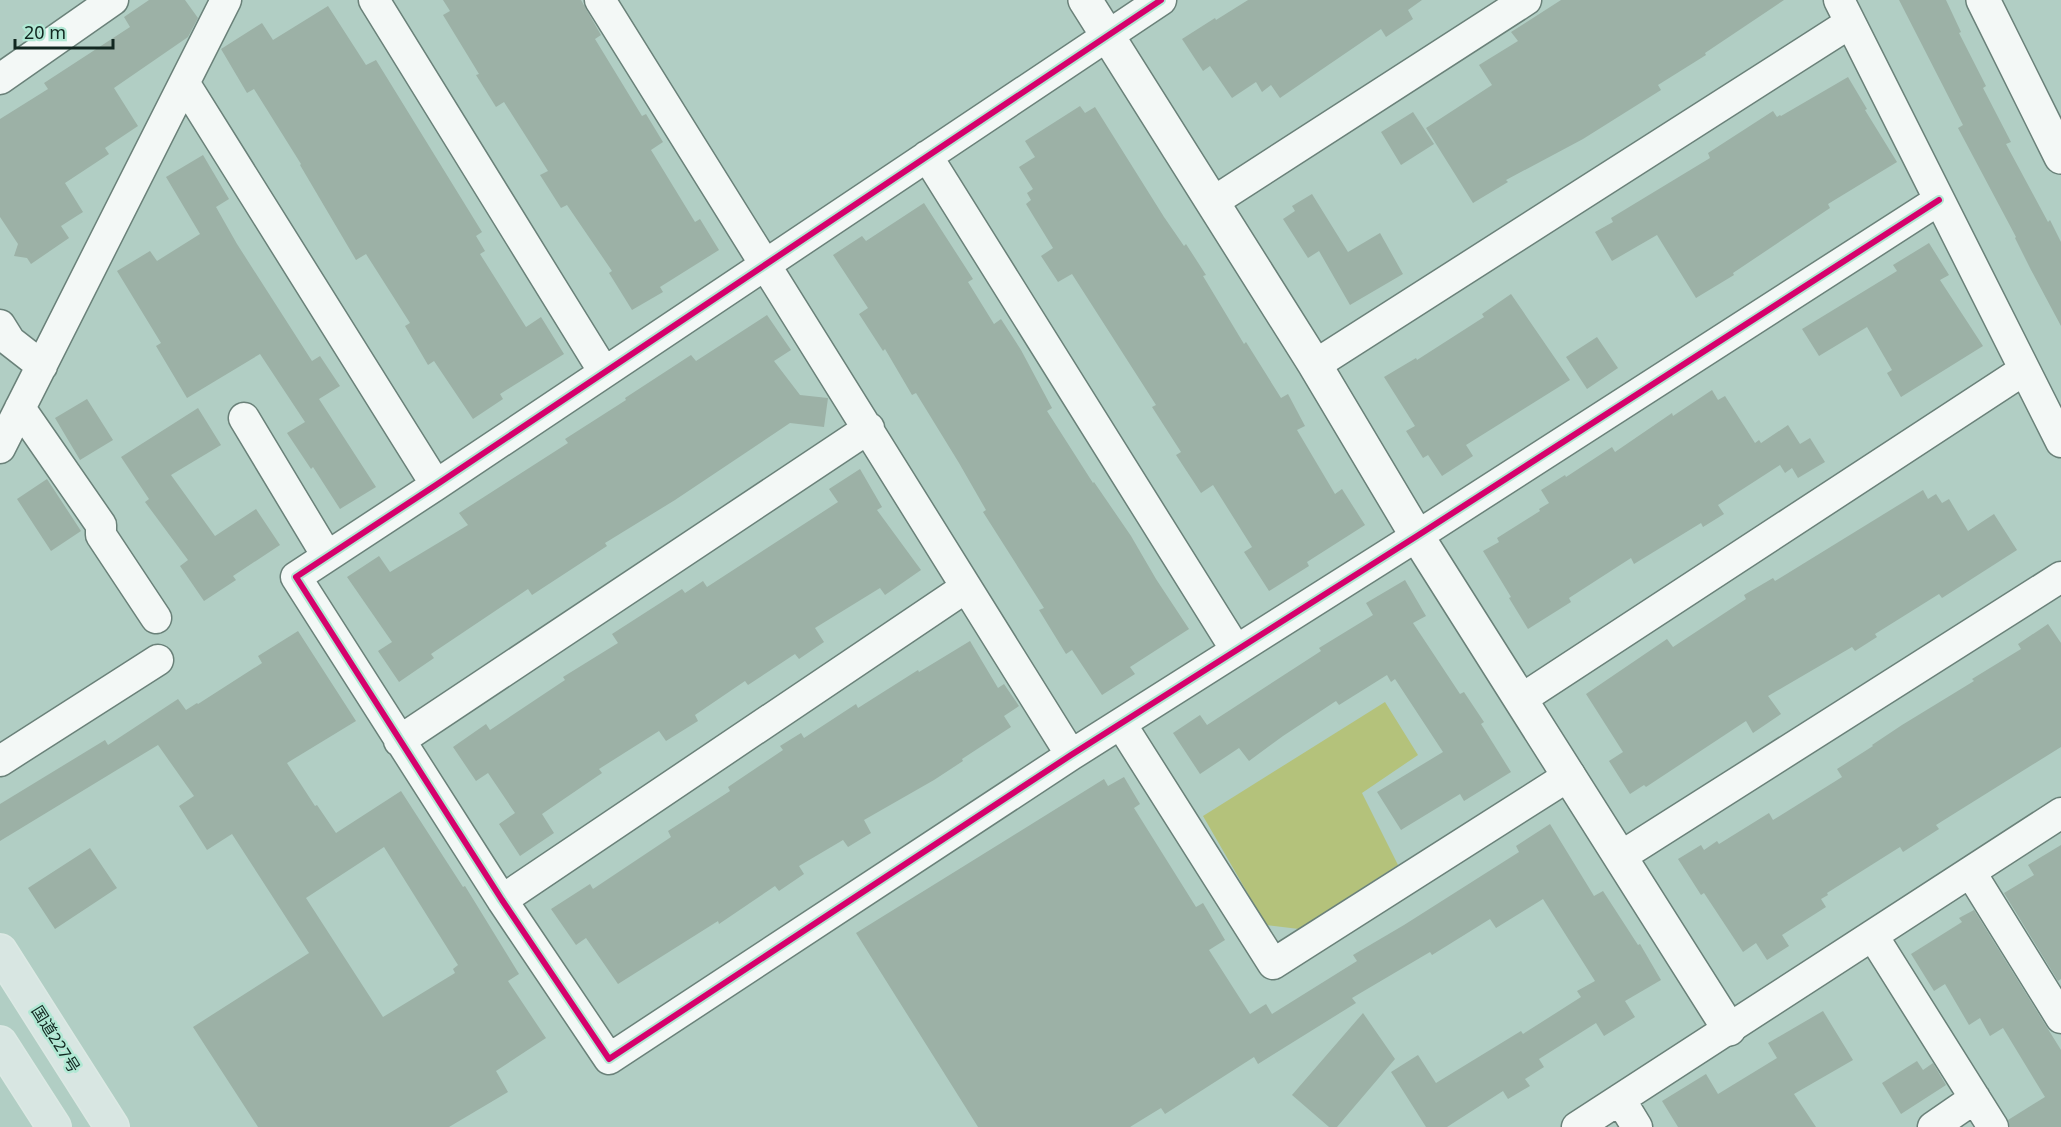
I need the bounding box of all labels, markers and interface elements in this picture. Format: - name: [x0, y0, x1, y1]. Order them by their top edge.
- scale bar: [15, 12, 112, 50]
- text: 20 m: [24, 20, 66, 44]
- street label: 国道227号: [27, 1001, 85, 1077]

